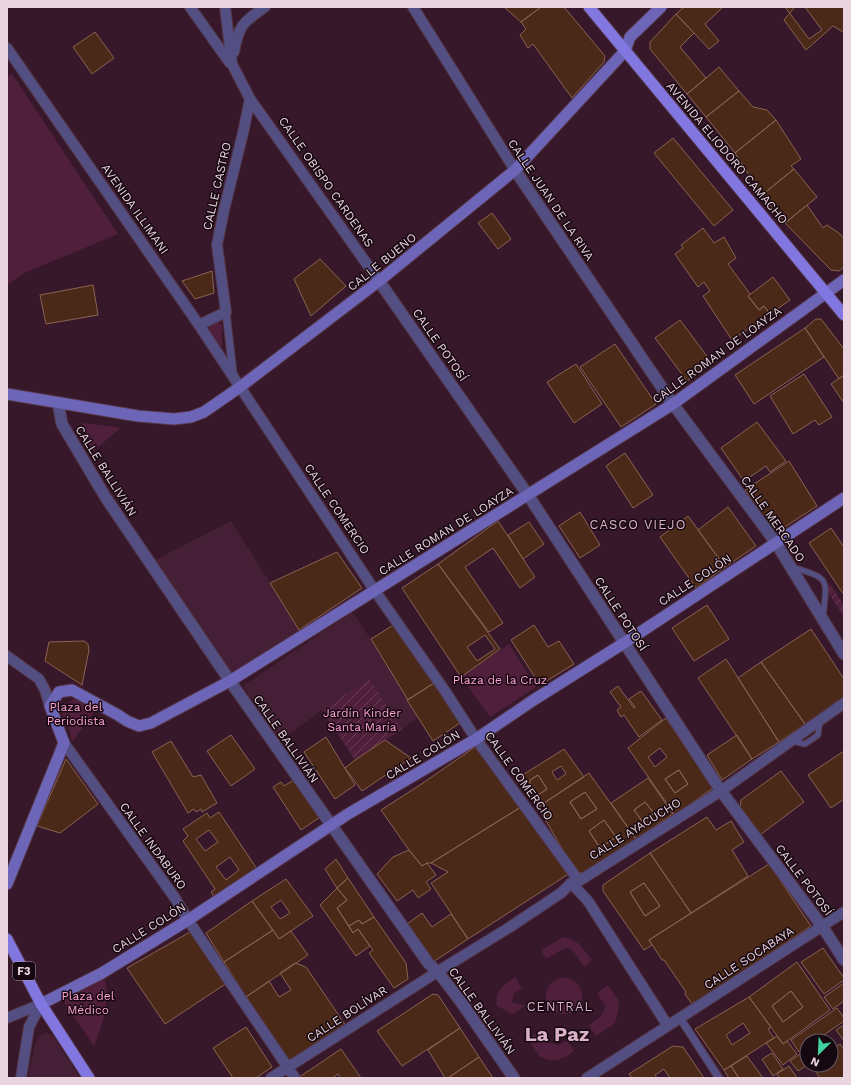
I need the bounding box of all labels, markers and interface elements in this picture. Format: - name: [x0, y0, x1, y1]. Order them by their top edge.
- street label: AVENIDA ELIODORO CAMACHO: [663, 79, 791, 227]
- street label: CALLE OBISPO CARDENAS: [276, 114, 376, 250]
- street label: CALLE JUAN DE LA RIVA: [505, 137, 597, 263]
- street label: CALLE CASTRO: [200, 141, 234, 231]
- street label: AVENIDA ILLIMANI: [99, 161, 171, 257]
- street label: CALLE BUENO: [345, 230, 419, 294]
- street label: CALLE ROMAN DE LOAYZA: [650, 304, 784, 406]
- street label: CALLE POTOSÍ: [410, 306, 471, 384]
- street label: CALLE BALLIVIÁN: [73, 423, 139, 519]
- street label: CALLE COMERCIO: [302, 461, 372, 557]
- street label: CALLE MERCADO: [738, 473, 808, 565]
- street label: CALLE ROMAN DE LOAYZA: [376, 484, 516, 578]
- district label: CASCO VIEJO: [590, 517, 686, 532]
- street label: CALLE COLÓN: [656, 551, 734, 609]
- street label: CALLE POTOSÍ: [592, 574, 650, 654]
- park label: Plaza de la Cruz: [453, 673, 547, 687]
- street label: CALLE BALLIVIÁN: [250, 692, 322, 786]
- park label: Plaza del Periodista: [47, 700, 105, 728]
- park label: Jardín Kinder Santa María: [323, 706, 401, 734]
- street label: CALLE COLÓN: [383, 727, 463, 783]
- street label: CALLE COMERCIO: [482, 729, 556, 823]
- street label: CALLE AYACUCHO: [587, 795, 683, 863]
- street label: CALLE INDABURO: [117, 800, 189, 892]
- street label: CALLE POTOSÍ: [773, 842, 836, 919]
- street label: CALLE COLÓN: [110, 900, 188, 956]
- street label: CALLE SOCABAYA: [702, 924, 796, 992]
- road number: F3: [13, 962, 35, 980]
- street label: CALLE BALLIVIÁN: [446, 965, 518, 1057]
- street label: CALLE BOLÍVAR: [304, 983, 390, 1045]
- park label: Plaza del Médico: [62, 989, 115, 1017]
- district label: CENTRAL: [527, 999, 593, 1014]
- district label: La Paz: [525, 1022, 589, 1046]
- north arrow: [799, 1033, 839, 1073]
- text: N: [809, 1054, 822, 1069]

